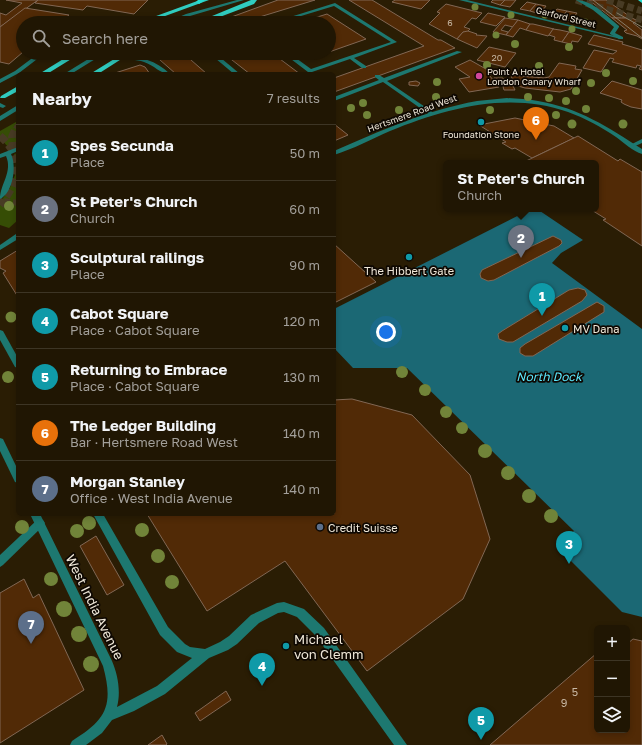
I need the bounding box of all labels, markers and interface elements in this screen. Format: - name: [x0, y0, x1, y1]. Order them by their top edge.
- street label: Garford Street: [535, 4, 598, 30]
- search box: [16, 16, 336, 60]
- house number: 6: [447, 17, 453, 28]
- icon: search: [30, 27, 52, 49]
- text: Search here: [62, 29, 148, 47]
- house number: 20: [492, 52, 503, 63]
- place label: Point A Hotel London Canary Wharf: [487, 66, 582, 87]
- marker: Point A Hotel London Canary Wharf: [474, 71, 484, 81]
- text: Nearby: [32, 88, 92, 109]
- text: 7 results: [267, 90, 320, 106]
- street label: Hertsmere Road West: [366, 92, 459, 134]
- pin: 6: [523, 107, 549, 140]
- marker: Foundation Stone: [476, 117, 486, 127]
- place label: Foundation Stone: [443, 129, 519, 140]
- text: Spes Secunda: [70, 136, 174, 154]
- text: 1: [42, 145, 48, 161]
- text: 50 m: [290, 145, 320, 161]
- text: Place: [70, 154, 105, 170]
- popup: [443, 160, 599, 212]
- text: St Peter's Church: [457, 169, 585, 187]
- text: Church: [457, 187, 502, 203]
- text: St Peter's Church: [70, 192, 197, 210]
- text: 2: [41, 201, 49, 217]
- text: 60 m: [289, 201, 320, 217]
- text: Church: [70, 210, 115, 226]
- pin: 2: [508, 225, 534, 258]
- text: Sculptural railings: [70, 248, 204, 266]
- marker: The Hibbert Gate: [404, 252, 414, 262]
- text: 3: [41, 257, 49, 273]
- text: 90 m: [289, 257, 320, 273]
- place label: The Hibbert Gate: [364, 264, 454, 277]
- text: Place: [70, 266, 105, 282]
- pin: 1: [529, 283, 555, 316]
- text: Cabot Square: [70, 304, 169, 322]
- text: 4: [41, 313, 49, 329]
- text: 120 m: [283, 313, 320, 329]
- text: Place · Cabot Square: [70, 322, 199, 338]
- your location: [376, 322, 396, 342]
- place label: MV Dana: [573, 322, 619, 335]
- marker: MV Dana: [560, 323, 570, 333]
- text: Returning to Embrace: [70, 360, 227, 378]
- text: 5: [41, 369, 49, 385]
- text: 130 m: [283, 369, 320, 385]
- water label: North Dock: [516, 369, 583, 384]
- text: Place · Cabot Square: [70, 378, 199, 394]
- text: The Ledger Building: [70, 416, 216, 434]
- text: 6: [41, 425, 49, 441]
- text: 140 m: [283, 425, 320, 441]
- text: Bar · Hertsmere Road West: [70, 434, 238, 450]
- text: Morgan Stanley: [70, 472, 185, 490]
- text: 7: [41, 481, 49, 497]
- text: 140 m: [283, 481, 320, 497]
- text: Office · West India Avenue: [70, 490, 233, 506]
- place label: Credit Suisse: [328, 521, 398, 534]
- marker: Credit Suisse: [315, 522, 325, 532]
- pin: 3: [556, 531, 582, 564]
- street label: West India Avenue: [63, 552, 127, 662]
- pin: 7: [18, 611, 44, 644]
- map controls: [594, 625, 630, 733]
- button: +: [594, 625, 630, 661]
- place label: Michael von Clemm: [294, 631, 364, 662]
- marker: Michael von Clemm: [281, 641, 291, 651]
- pin: 4: [249, 653, 275, 686]
- button: −: [594, 661, 630, 697]
- house number: 5: [572, 685, 578, 698]
- house number: 9: [561, 696, 567, 709]
- button: layers: [594, 697, 630, 733]
- pin: 5: [468, 707, 494, 740]

